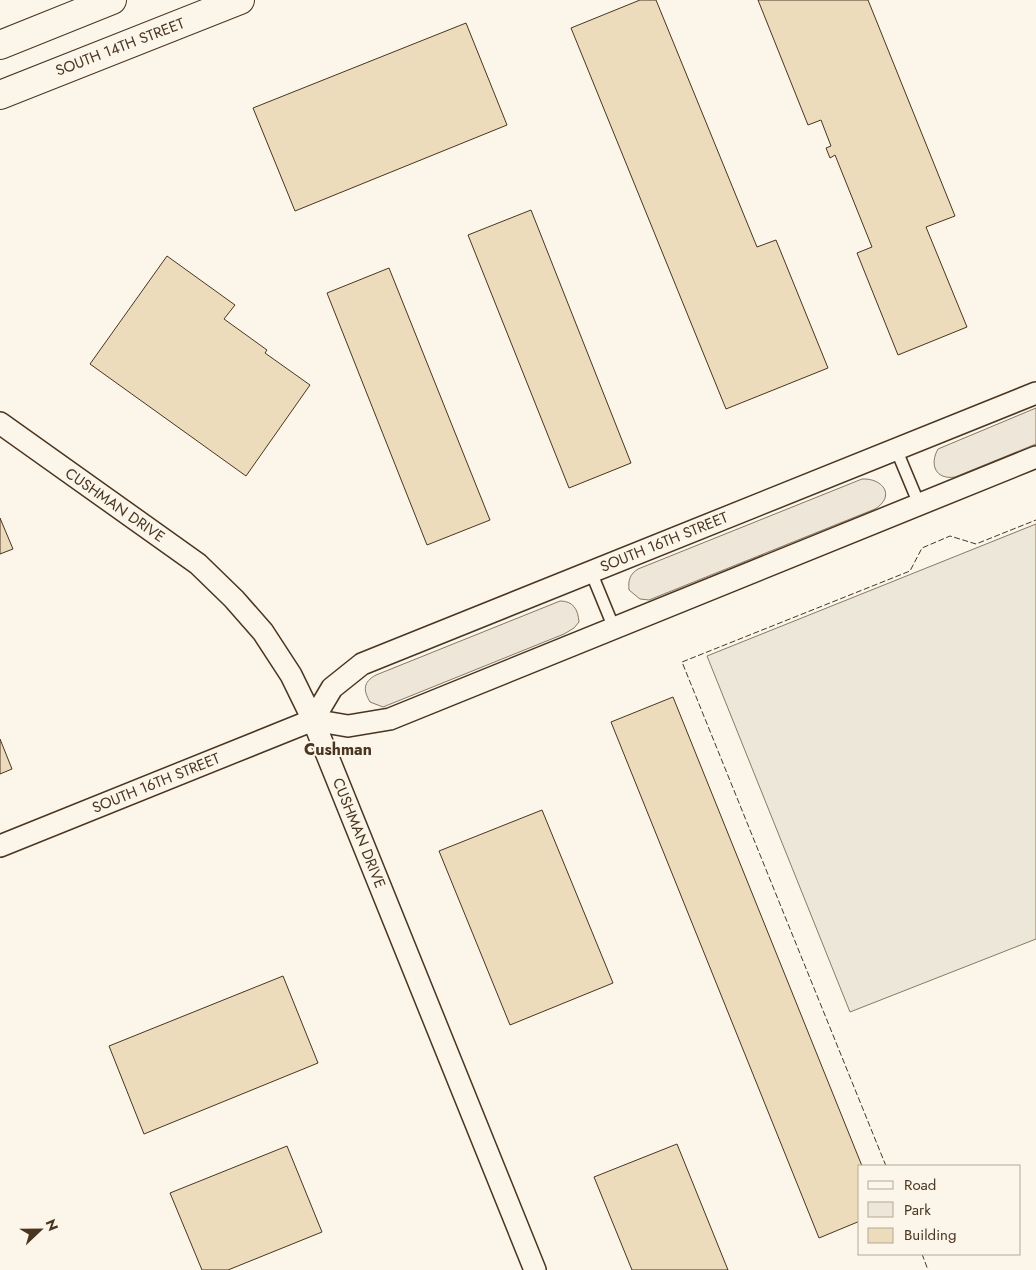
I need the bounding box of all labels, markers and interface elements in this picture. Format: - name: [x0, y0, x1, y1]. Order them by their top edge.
- street label: SOUTH 14TH STREET: [52, 12, 188, 82]
- street label: CUSHMAN DRIVE: [61, 462, 169, 548]
- street label: SOUTH 16TH STREET: [597, 506, 731, 578]
- district label: Cushman: [304, 738, 372, 761]
- street label: SOUTH 16TH STREET: [89, 747, 223, 819]
- street label: CUSHMAN DRIVE: [327, 775, 391, 891]
- legend: [858, 1165, 1021, 1255]
- text: Road: [904, 1174, 936, 1196]
- text: Park: [904, 1199, 931, 1221]
- north arrow: [15, 1205, 65, 1255]
- text: N: [41, 1216, 63, 1234]
- text: Building: [904, 1224, 956, 1246]

